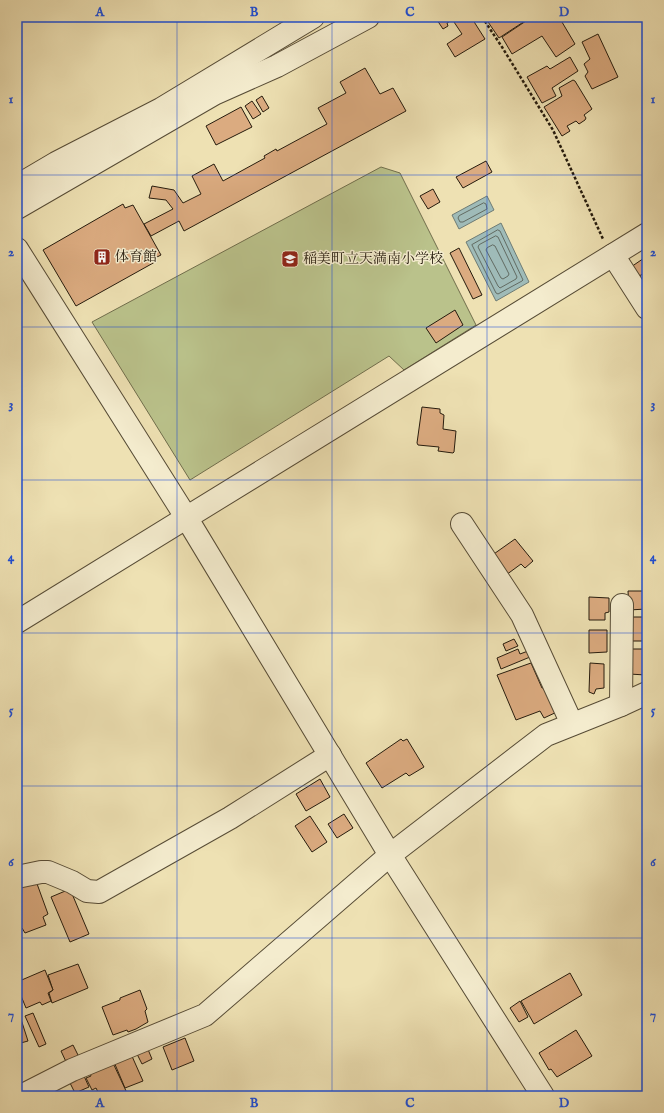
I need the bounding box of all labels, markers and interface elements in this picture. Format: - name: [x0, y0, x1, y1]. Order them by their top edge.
- text: A: [95, 4, 106, 21]
- text: B: [250, 4, 259, 21]
- text: C: [405, 4, 415, 21]
- text: D: [559, 4, 570, 21]
- text: 1: [9, 91, 14, 108]
- text: 1: [651, 91, 656, 108]
- text: 2: [8, 244, 14, 261]
- text: 2: [650, 244, 656, 261]
- building icon: 体育館: [92, 247, 112, 267]
- place label: 体育館: [115, 248, 157, 266]
- school or university icon: 稲美町立天満南小学校: [280, 249, 300, 269]
- place label: 稲美町立天満南小学校: [303, 250, 443, 268]
- text: 3: [9, 396, 14, 413]
- text: 3: [651, 396, 656, 413]
- text: 4: [8, 549, 15, 566]
- text: 4: [650, 549, 657, 566]
- text: 5: [9, 702, 14, 719]
- text: 5: [651, 702, 656, 719]
- text: 6: [8, 854, 14, 871]
- text: 6: [650, 854, 656, 871]
- text: 7: [8, 1007, 14, 1024]
- text: 7: [650, 1007, 656, 1024]
- text: A: [95, 1095, 106, 1112]
- text: B: [250, 1095, 259, 1112]
- text: C: [405, 1095, 415, 1112]
- text: D: [559, 1095, 570, 1112]

